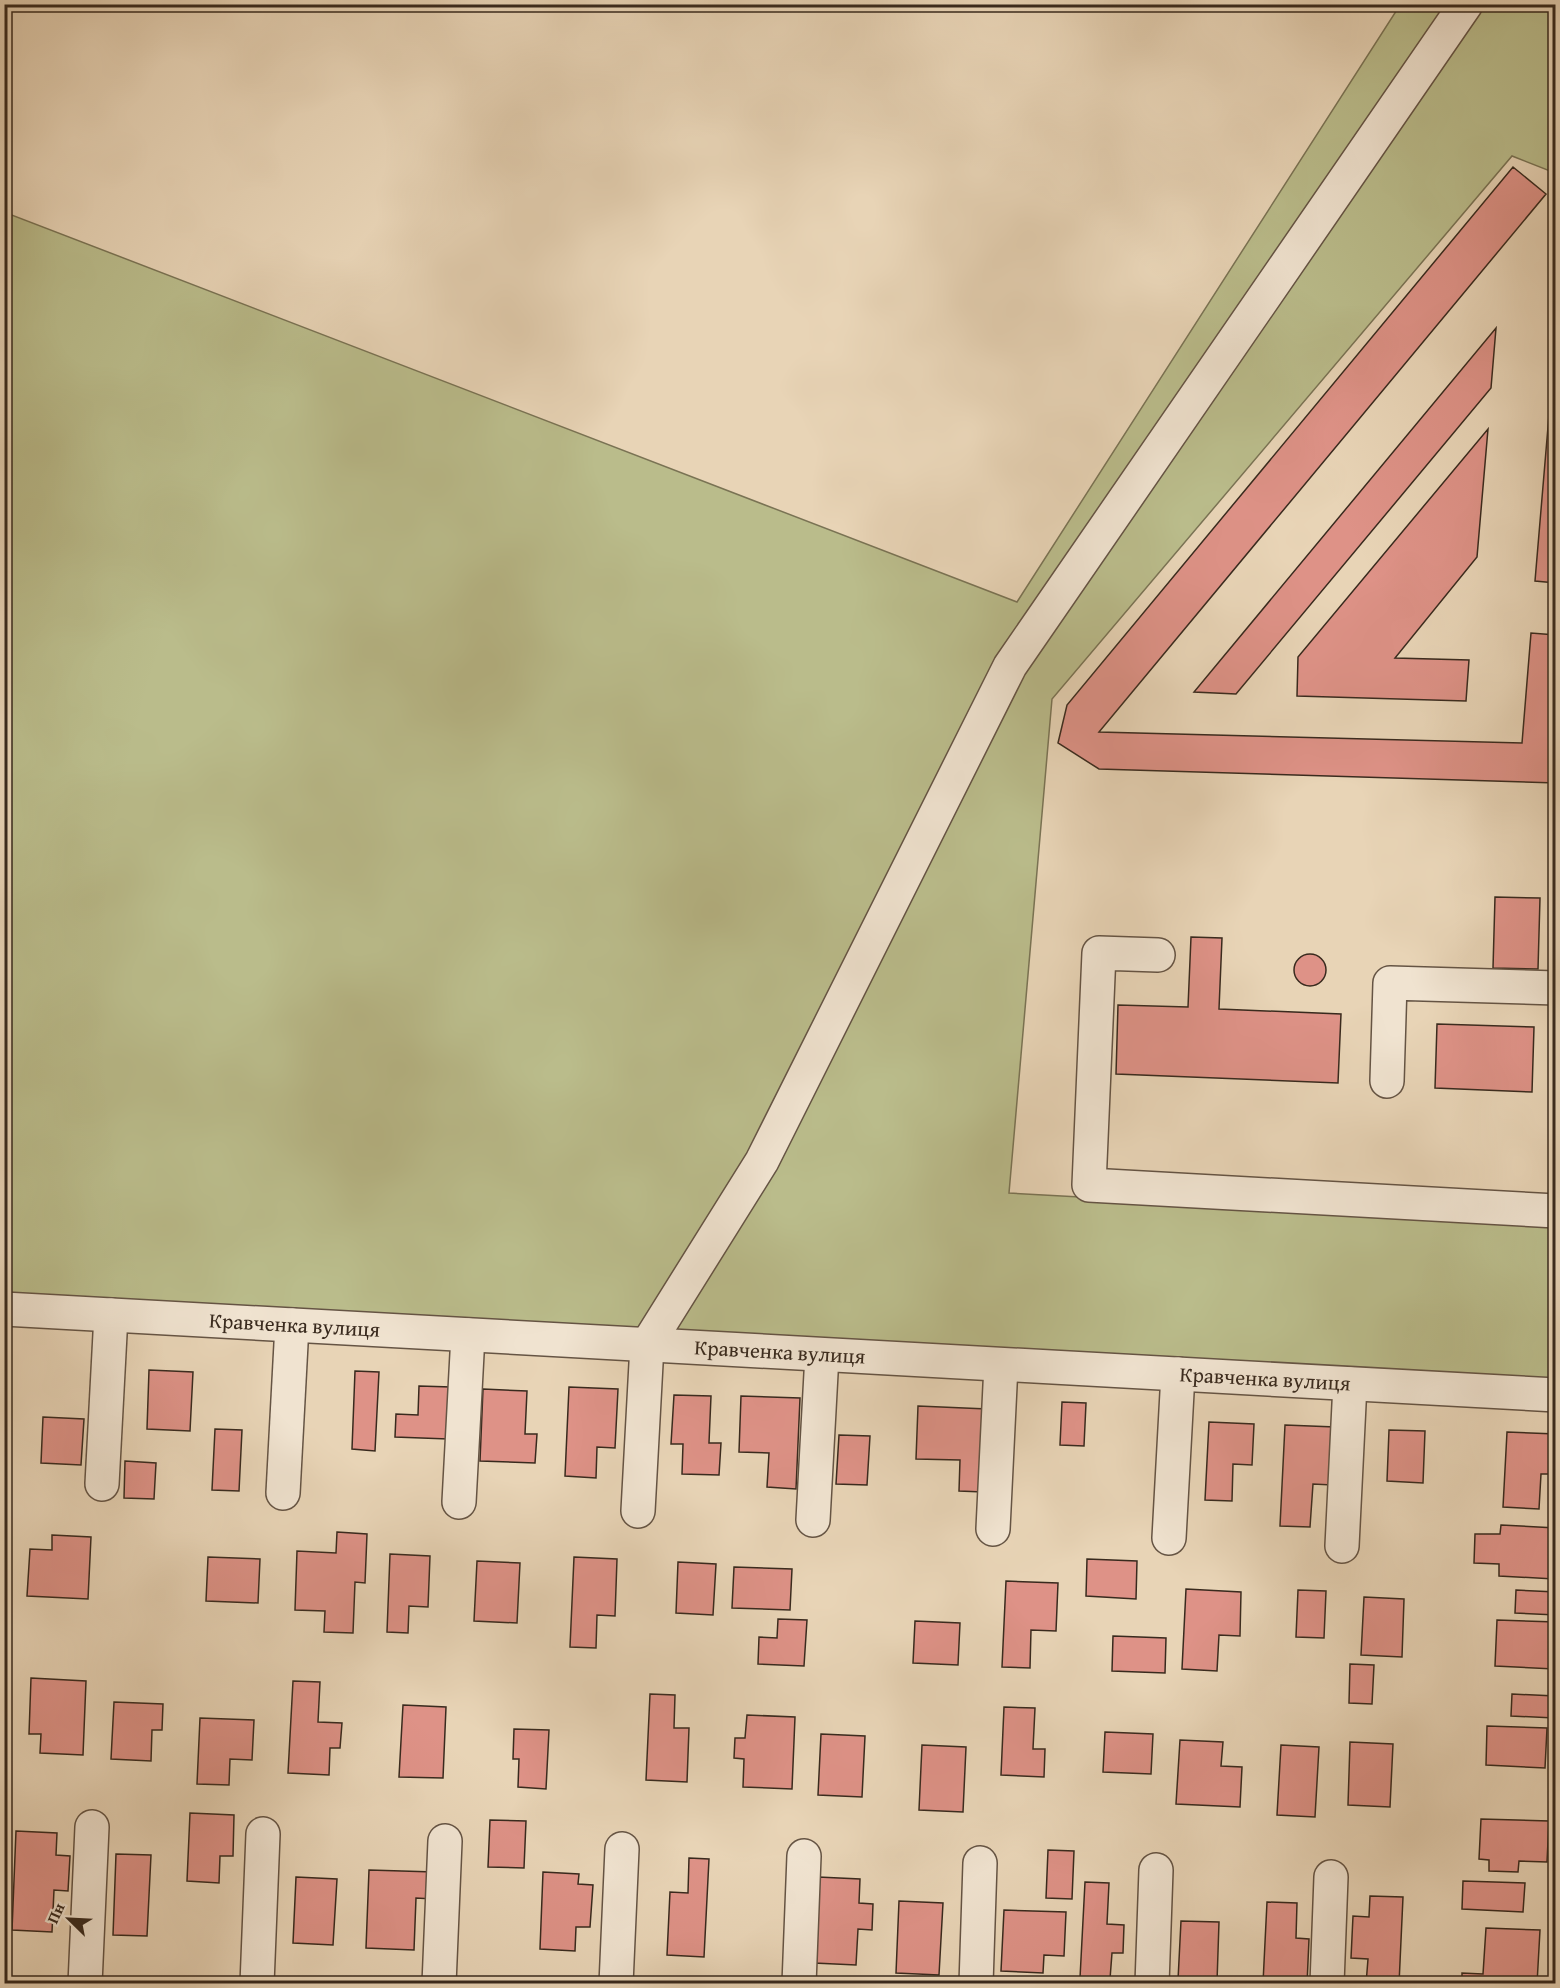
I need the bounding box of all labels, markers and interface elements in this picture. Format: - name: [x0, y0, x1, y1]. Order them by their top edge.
- street label: Кравченка вулиця: [208, 1304, 381, 1345]
- street label: Кравченка вулиця: [694, 1331, 866, 1372]
- street label: Кравченка вулиця: [1179, 1358, 1352, 1399]
- north arrow: [39, 1889, 99, 1949]
- text: Пн: [40, 1898, 71, 1927]

